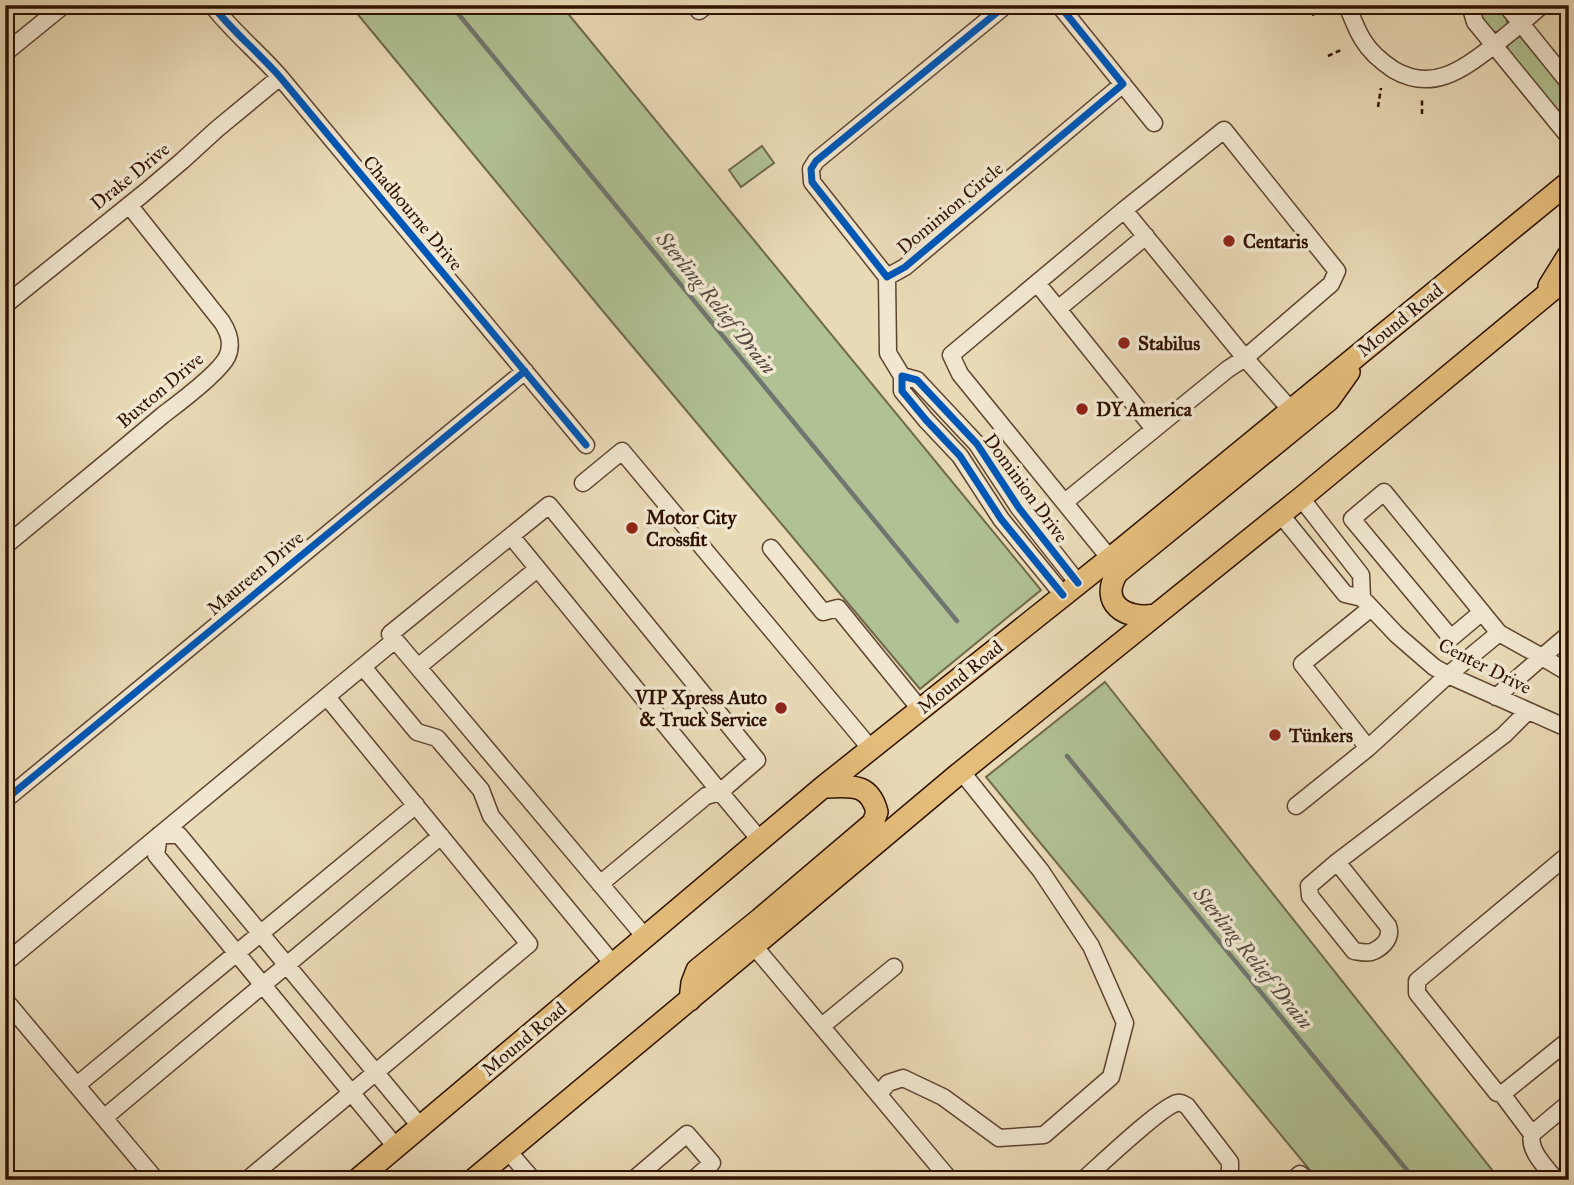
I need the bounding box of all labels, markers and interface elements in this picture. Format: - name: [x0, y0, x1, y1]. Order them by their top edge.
- street label: Drake Drive: [86, 137, 174, 215]
- street label: Chadbourne Drive: [358, 151, 468, 275]
- street label: Dominion Circle: [892, 157, 1008, 259]
- water label: Sterling Relief Drain: [650, 226, 781, 380]
- place label: Centaris: [1243, 230, 1308, 253]
- marker: Centaris: [1221, 233, 1237, 249]
- street label: Mound Road: [1353, 278, 1448, 362]
- place label: Stabilus: [1138, 332, 1200, 355]
- marker: Stabilus: [1116, 335, 1132, 351]
- street label: Buxton Drive: [112, 347, 208, 433]
- place label: DY America: [1096, 398, 1193, 421]
- marker: DY America: [1074, 401, 1090, 417]
- street label: Dominion Drive: [979, 429, 1073, 547]
- place label: Motor City Crossfit: [646, 506, 737, 551]
- marker: Motor City Crossfit: [624, 520, 640, 536]
- street label: Maureen Drive: [202, 526, 308, 620]
- street label: Center Drive: [1435, 633, 1535, 699]
- street label: Mound Road: [913, 635, 1008, 719]
- place label: VIP Xpress Auto & Truck Service: [634, 686, 767, 731]
- marker: VIP Xpress Auto & Truck Service: [773, 700, 789, 716]
- place label: Tünkers: [1288, 724, 1353, 747]
- marker: Tünkers: [1267, 727, 1283, 743]
- water label: Sterling Relief Drain: [1187, 881, 1318, 1035]
- street label: Mound Road: [477, 997, 571, 1081]

